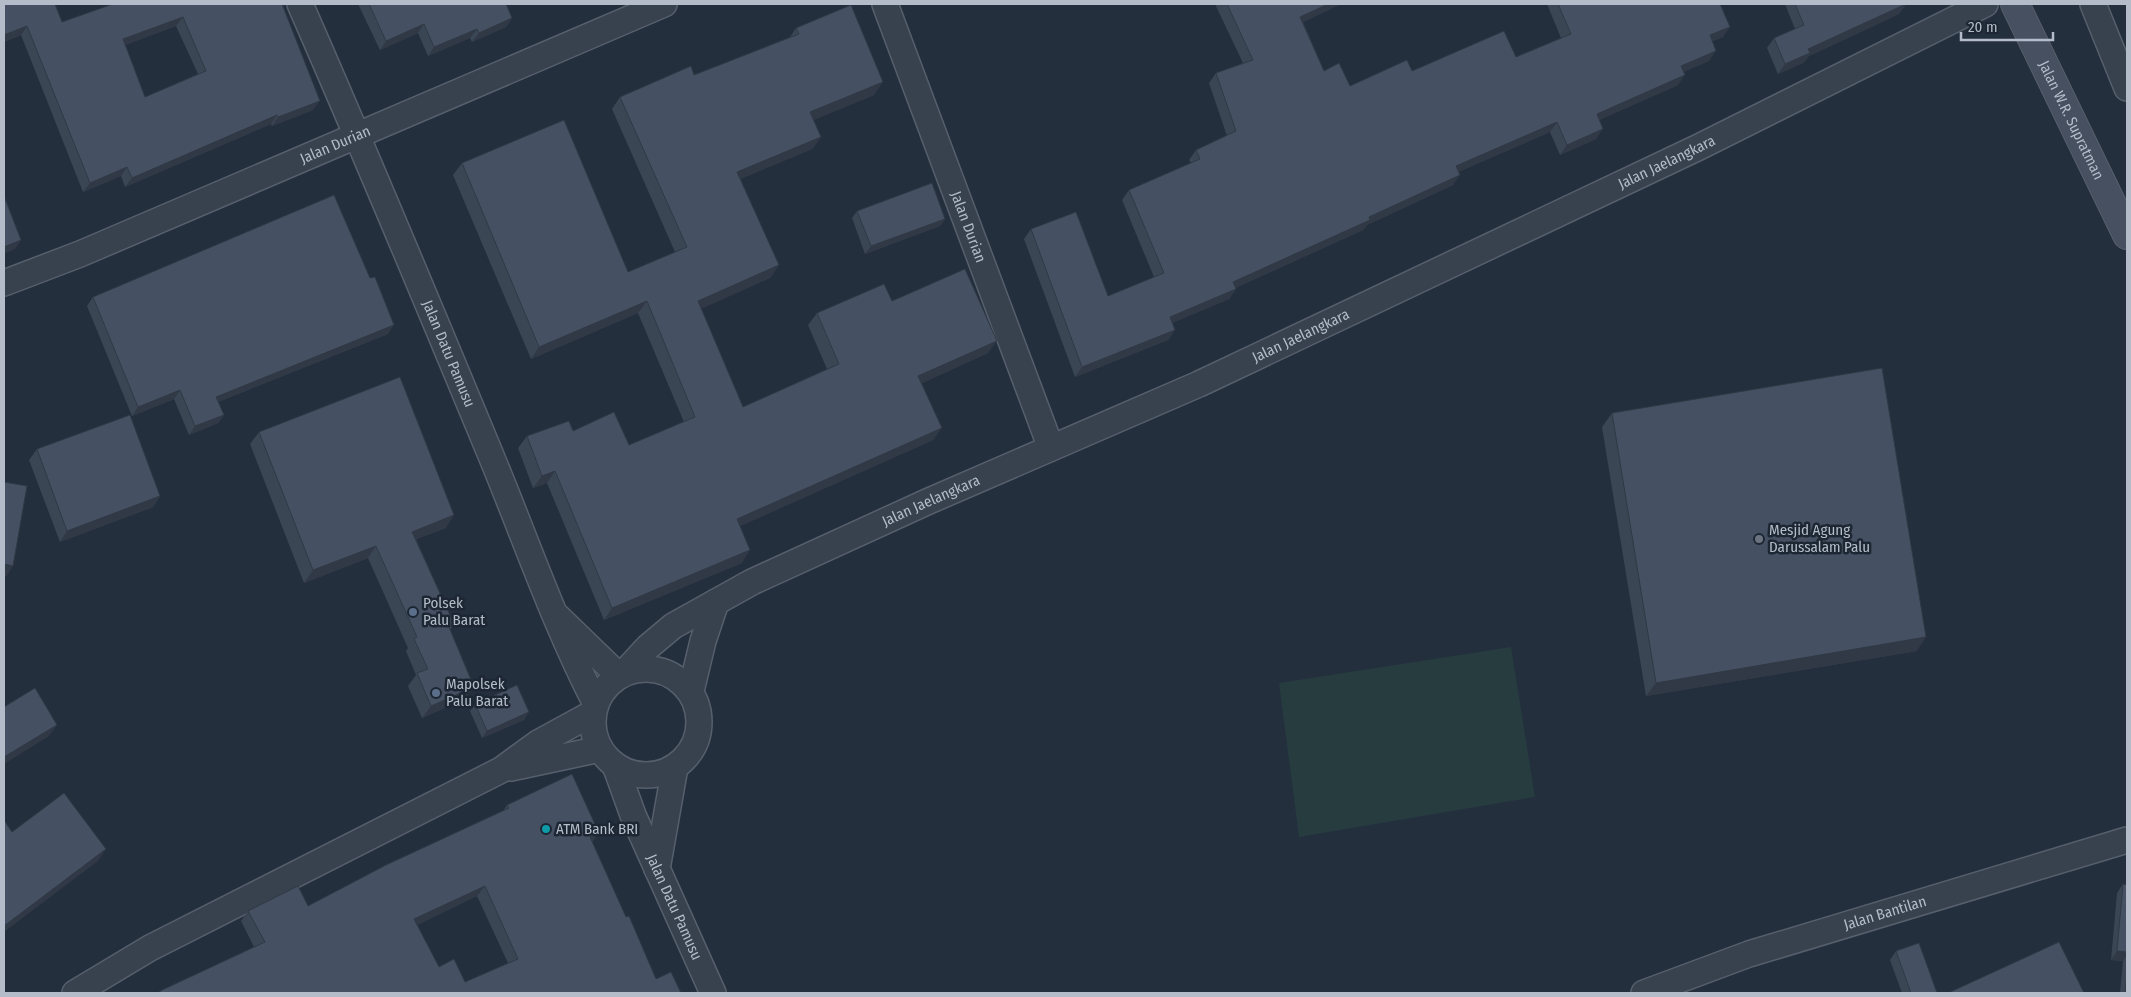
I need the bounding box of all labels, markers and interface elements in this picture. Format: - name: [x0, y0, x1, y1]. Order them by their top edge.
- scale bar: [1961, 10, 2054, 42]
- text: 20 m: [1968, 18, 1998, 36]
- street label: Jalan W.R. Supratman: [2035, 58, 2108, 183]
- street label: Jalan Durian: [297, 122, 373, 168]
- street label: Jalan Jaelangkara: [1615, 131, 1718, 193]
- street label: Jalan Durian: [947, 189, 990, 265]
- street label: Jalan Datu Pamusu: [418, 297, 479, 410]
- street label: Jalan Jaelangkara: [1249, 305, 1352, 366]
- street label: Jalan Jaelangkara: [879, 471, 983, 530]
- place label: Mesjid Agung Darussalam Palu: [1769, 521, 1870, 556]
- marker: Mesjid Agung Darussalam Palu: [1753, 533, 1765, 545]
- place label: Polsek Palu Barat: [423, 594, 485, 629]
- marker: Polsek Palu Barat: [407, 606, 419, 618]
- place label: Mapolsek Palu Barat: [446, 675, 508, 710]
- marker: Mapolsek Palu Barat: [430, 687, 442, 699]
- place label: ATM Bank BRI: [556, 820, 638, 838]
- marker: ATM Bank BRI: [540, 823, 552, 835]
- street label: Jalan Datu Pamusu: [643, 851, 706, 963]
- street label: Jalan Bantilan: [1841, 892, 1928, 934]

